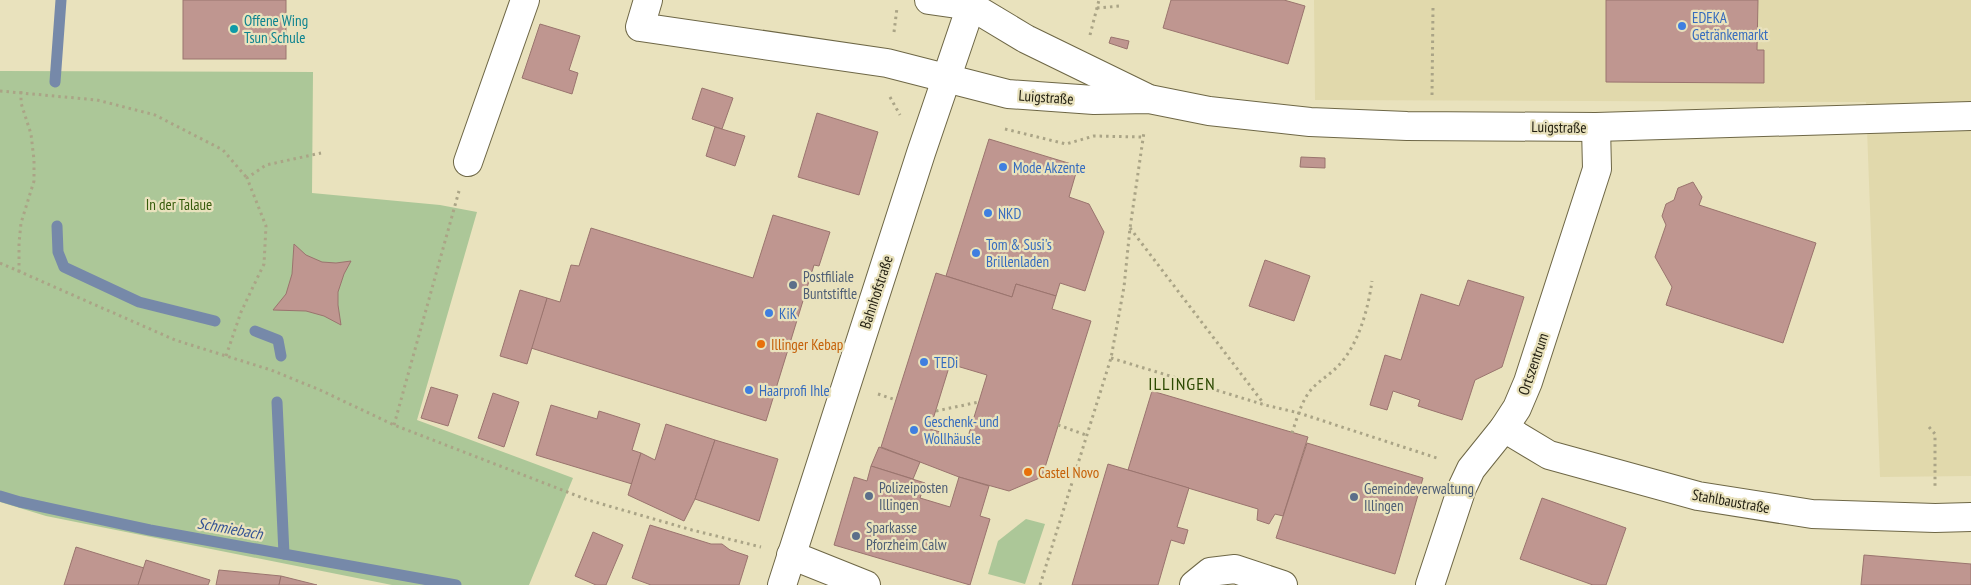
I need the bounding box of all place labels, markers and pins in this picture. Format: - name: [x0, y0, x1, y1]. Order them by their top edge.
- place label: EDEKA Getränkemarkt: [1692, 8, 1768, 44]
- place label: Offene Wing Tsun Schule: [244, 11, 308, 47]
- marker: EDEKA Getränkemarkt: [1676, 20, 1688, 32]
- marker: Offene Wing Tsun Schule: [228, 23, 240, 35]
- place label: Mode Akzente: [1013, 158, 1086, 177]
- marker: Mode Akzente: [997, 161, 1009, 173]
- place label: NKD: [998, 204, 1021, 223]
- marker: NKD: [982, 207, 994, 219]
- place label: Tom & Susi's Brillenladen: [986, 235, 1052, 271]
- marker: Tom & Susi's Brillenladen: [970, 247, 982, 259]
- place label: Postfiliale Buntstiftle: [803, 267, 857, 303]
- marker: Postfiliale Buntstiftle: [787, 279, 799, 291]
- place label: KiK: [779, 304, 798, 323]
- marker: KiK: [763, 307, 775, 319]
- place label: Illinger Kebap: [771, 335, 843, 354]
- marker: Illinger Kebap: [755, 338, 767, 350]
- place label: TEDi: [934, 353, 958, 372]
- marker: TEDi: [918, 356, 930, 368]
- place label: Haarprofi Ihle: [759, 381, 830, 400]
- marker: Haarprofi Ihle: [743, 384, 755, 396]
- place label: Geschenk- und Wollhäusle: [924, 412, 999, 448]
- marker: Geschenk- und Wollhäusle: [908, 424, 920, 436]
- place label: Castel Novo: [1038, 463, 1099, 482]
- marker: Castel Novo: [1022, 466, 1034, 478]
- place label: Polizeiposten Illingen: [879, 478, 948, 514]
- place label: Gemeindeverwaltung Illingen: [1364, 479, 1474, 515]
- marker: Polizeiposten Illingen: [863, 490, 875, 502]
- marker: Gemeindeverwaltung Illingen: [1348, 491, 1360, 503]
- place label: Sparkasse Pforzheim Calw: [866, 518, 947, 554]
- marker: Sparkasse Pforzheim Calw: [850, 530, 862, 542]

